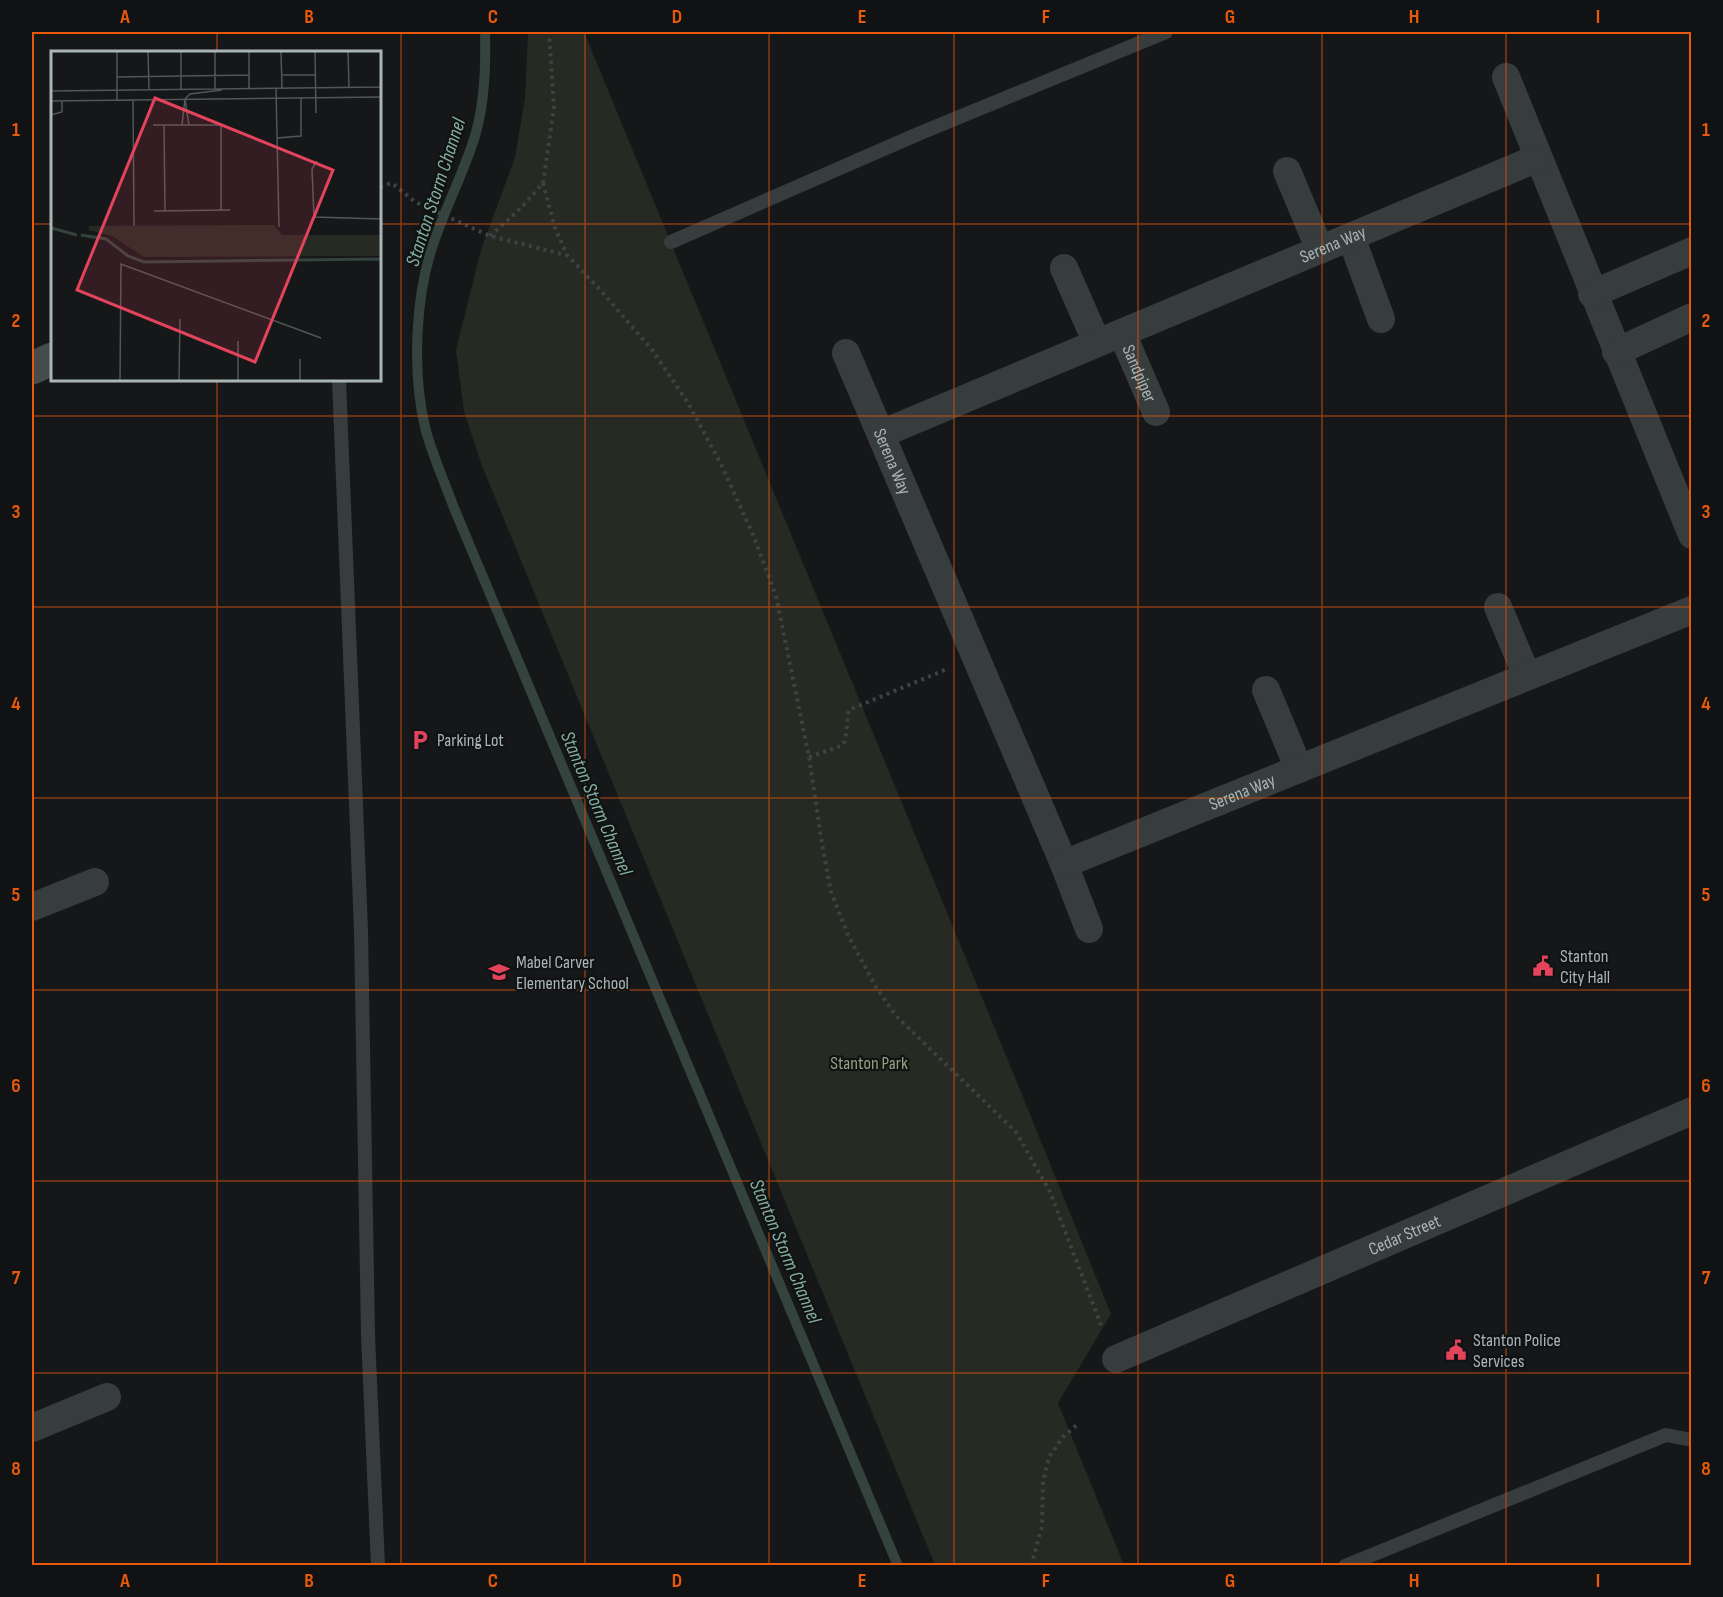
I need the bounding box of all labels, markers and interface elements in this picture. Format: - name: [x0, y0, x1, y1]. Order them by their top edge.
- text: A: [119, 5, 130, 29]
- text: B: [304, 5, 314, 29]
- text: C: [488, 5, 498, 29]
- text: D: [672, 5, 682, 29]
- text: E: [858, 5, 866, 29]
- text: F: [1042, 5, 1050, 29]
- text: G: [1225, 5, 1235, 29]
- text: H: [1409, 5, 1419, 29]
- text: I: [1596, 5, 1600, 29]
- inset map: [51, 51, 381, 381]
- water label: Stanton Storm Channel: [401, 114, 472, 269]
- text: 1: [12, 118, 20, 142]
- text: 1: [1702, 118, 1710, 142]
- street label: Serena Way: [1297, 221, 1369, 268]
- text: 2: [12, 309, 20, 333]
- text: 2: [1702, 309, 1710, 333]
- street label: Sandpiper: [1117, 342, 1161, 406]
- street label: Serena Way: [869, 426, 915, 498]
- text: 3: [12, 500, 21, 524]
- text: 3: [1702, 500, 1711, 524]
- text: 4: [11, 692, 21, 716]
- text: 4: [1701, 692, 1711, 716]
- parking icon: Parking Lot: [408, 728, 432, 752]
- water label: Stanton Storm Channel: [555, 728, 638, 880]
- place label: Parking Lot: [437, 730, 504, 751]
- street label: Serena Way: [1206, 770, 1278, 815]
- text: 5: [12, 883, 21, 907]
- text: 5: [1702, 883, 1711, 907]
- place label: Stanton City Hall: [1560, 946, 1610, 988]
- place label: Mabel Carver Elementary School: [516, 952, 629, 994]
- public building icon: Stanton City Hall: [1531, 954, 1555, 978]
- school or university icon: Mabel Carver Elementary School: [487, 960, 511, 984]
- park label: Stanton Park: [830, 1053, 908, 1074]
- text: 6: [11, 1074, 21, 1098]
- text: 6: [1701, 1074, 1711, 1098]
- water label: Stanton Storm Channel: [744, 1176, 827, 1328]
- street label: Cedar Street: [1365, 1210, 1444, 1260]
- text: 7: [12, 1266, 21, 1290]
- text: 7: [1702, 1266, 1711, 1290]
- place label: Stanton Police Services: [1473, 1330, 1561, 1372]
- public building icon: Stanton Police Services: [1444, 1338, 1468, 1362]
- text: 8: [11, 1457, 21, 1481]
- text: 8: [1701, 1457, 1711, 1481]
- text: A: [119, 1569, 130, 1593]
- text: B: [304, 1569, 314, 1593]
- text: C: [488, 1569, 498, 1593]
- text: D: [672, 1569, 682, 1593]
- text: E: [858, 1569, 866, 1593]
- text: F: [1042, 1569, 1050, 1593]
- text: G: [1225, 1569, 1235, 1593]
- text: H: [1409, 1569, 1419, 1593]
- text: I: [1596, 1569, 1600, 1593]

